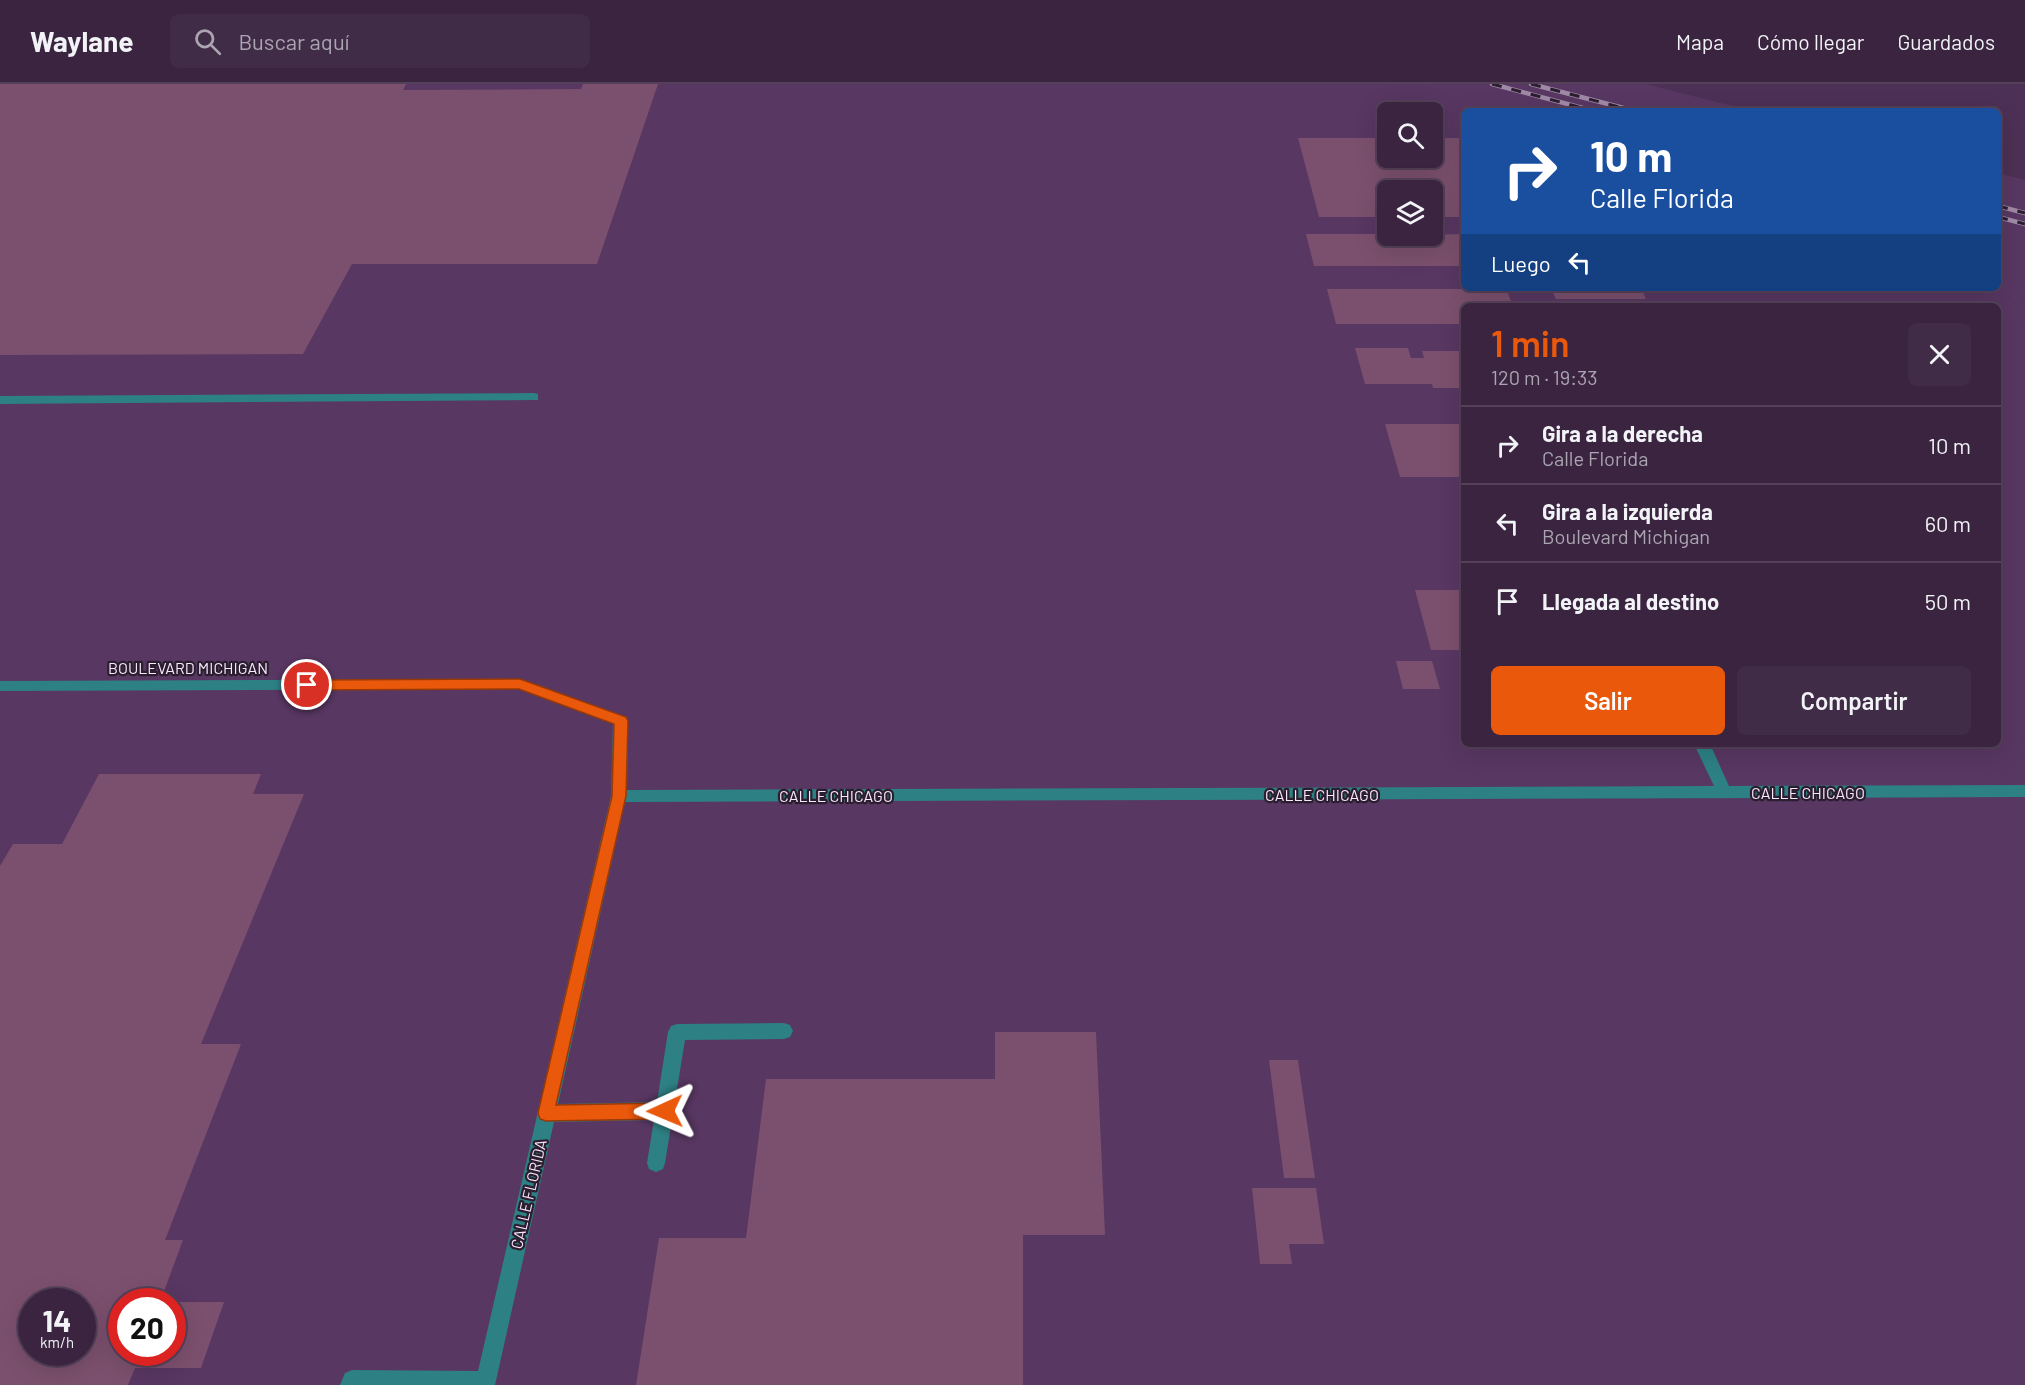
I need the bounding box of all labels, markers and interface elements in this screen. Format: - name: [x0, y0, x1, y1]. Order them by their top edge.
- search box: [170, 14, 590, 68]
- text: Waylane: [30, 24, 134, 58]
- icon: search: [191, 25, 224, 58]
- text: Buscar aquí: [239, 28, 349, 54]
- text: Mapa: [1676, 29, 1724, 54]
- text: Cómo llegar: [1757, 29, 1864, 54]
- text: Guardados: [1897, 29, 1995, 54]
- map controls: [1377, 102, 1443, 246]
- button: search: [1377, 102, 1443, 168]
- text: 10 m: [1590, 130, 1672, 180]
- icon: right: [1491, 132, 1569, 210]
- button: layers: [1377, 180, 1443, 246]
- text: Calle Florida: [1590, 181, 1734, 213]
- icon: left: [1563, 246, 1596, 279]
- text: Luego: [1491, 250, 1551, 276]
- text: 1 min: [1491, 321, 1570, 364]
- button: close: [1908, 323, 1971, 386]
- text: 120 m · 19:33: [1491, 365, 1598, 389]
- text: Gira a la derecha: [1542, 420, 1703, 446]
- icon: right: [1491, 429, 1524, 462]
- text: 10 m: [1928, 432, 1971, 458]
- text: Calle Florida: [1542, 446, 1648, 470]
- text: Gira a la izquierda: [1542, 498, 1713, 524]
- icon: left: [1491, 507, 1524, 540]
- text: 60 m: [1925, 510, 1971, 536]
- text: Boulevard Michigan: [1542, 524, 1710, 548]
- icon: arrive: [1491, 585, 1524, 618]
- text: Llegada al destino: [1542, 588, 1719, 614]
- text: 50 m: [1925, 588, 1971, 614]
- street label: BOULEVARD MICHIGAN: [108, 658, 268, 677]
- pin: [281, 659, 332, 710]
- button: Salir: [1491, 666, 1725, 735]
- button: Compartir: [1737, 666, 1971, 735]
- icon: arrive: [290, 668, 323, 701]
- street label: CALLE CHICAGO: [1751, 783, 1865, 802]
- street label: CALLE CHICAGO: [1265, 785, 1379, 804]
- street label: CALLE CHICAGO: [779, 786, 893, 805]
- position arrow: [633, 1079, 697, 1143]
- street label: CALLE FLORIDA: [506, 1137, 550, 1251]
- speed limit sign: 20: [108, 1288, 186, 1366]
- text: 14: [43, 1302, 71, 1338]
- text: km/h: [40, 1333, 74, 1351]

